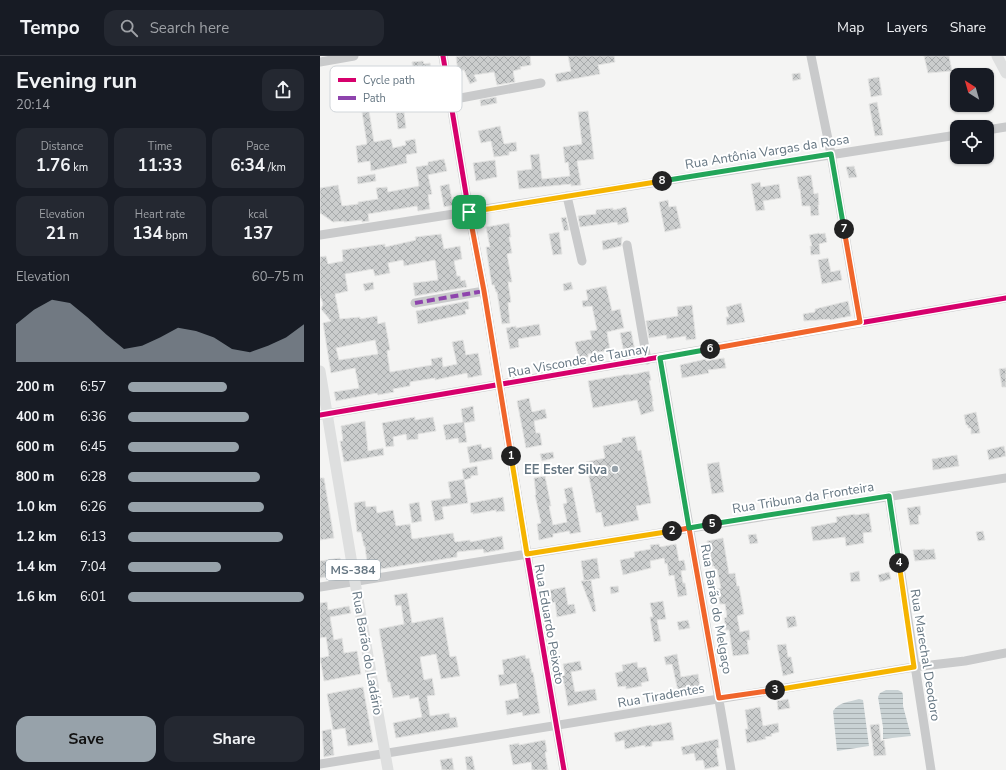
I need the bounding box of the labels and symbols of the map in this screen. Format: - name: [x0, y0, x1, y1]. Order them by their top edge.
- legend: [330, 66, 462, 112]
- north arrow: [950, 68, 994, 112]
- text: Cycle path: [363, 73, 415, 88]
- text: Path: [363, 91, 386, 106]
- street label: Rua Antônia Vargas da Rosa: [684, 130, 851, 174]
- pin: 8: [652, 171, 672, 191]
- pin: [452, 195, 486, 229]
- pin: 7: [834, 219, 854, 239]
- pin: 6: [700, 339, 720, 359]
- street label: Rua Visconde de Taunay: [506, 340, 650, 382]
- pin: 1: [501, 446, 521, 466]
- place label: EE Ester Silva: [524, 461, 607, 479]
- marker: EE Ester Silva: [610, 464, 620, 474]
- street label: Rua Tribuna da Fronteira: [731, 478, 875, 518]
- pin: 5: [702, 514, 722, 534]
- pin: 2: [662, 521, 682, 541]
- street label: Rua Barão do Melgaço: [696, 543, 736, 676]
- pin: 4: [889, 553, 909, 573]
- road number: MS-384: [326, 560, 380, 580]
- street label: Rua Eduardo Peixoto: [530, 563, 568, 686]
- street label: Rua Marechal Deodoro: [906, 588, 944, 723]
- street label: Rua Barão do Ladário: [347, 590, 387, 716]
- street label: Rua Tiradentes: [616, 679, 706, 712]
- pin: 3: [765, 680, 785, 700]

